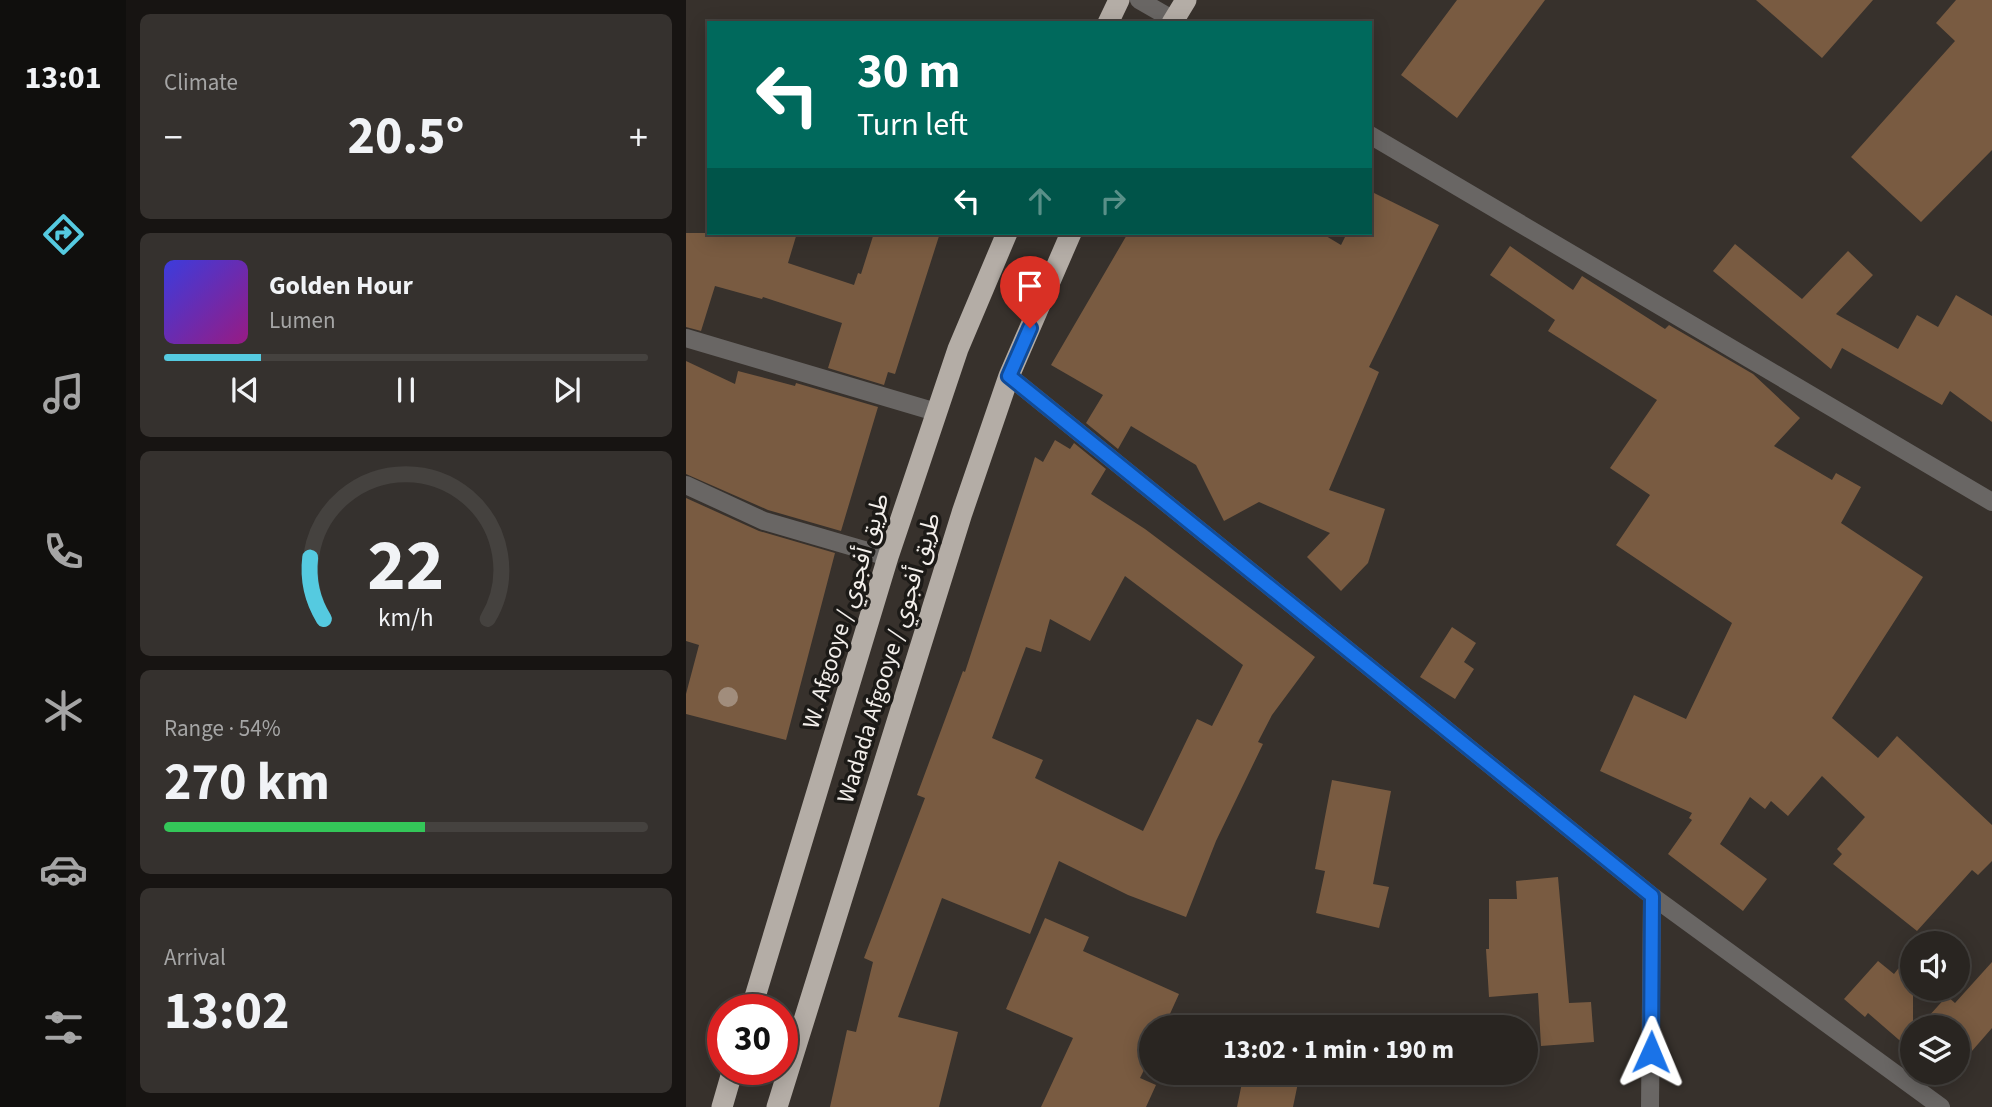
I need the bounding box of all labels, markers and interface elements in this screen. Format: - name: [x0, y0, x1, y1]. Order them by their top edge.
- text: 30 m: [857, 37, 961, 107]
- icon: left: [742, 49, 833, 140]
- text: 13:01: [24, 55, 102, 101]
- text: Climate: [164, 66, 238, 99]
- text: 20.5°: [348, 100, 464, 174]
- text: Turn left: [857, 102, 968, 148]
- text: −: [164, 111, 183, 165]
- text: +: [629, 111, 648, 165]
- icon: left: [948, 182, 986, 220]
- icon: ahead: [1021, 182, 1059, 220]
- icon: right: [1094, 182, 1132, 220]
- icon: directions: [39, 210, 88, 259]
- pin: [1000, 256, 1060, 328]
- text: Golden Hour: [269, 267, 413, 304]
- icon: arrive: [1011, 267, 1049, 305]
- text: Lumen: [269, 304, 336, 337]
- icon: music: [39, 369, 88, 418]
- icon: previous: [226, 371, 264, 409]
- icon: pause: [387, 371, 425, 409]
- icon: next: [548, 371, 586, 409]
- street label: W. Afgooye / طريق أفجوي: [793, 489, 899, 733]
- street label: Wadada Afgooye / طريق أفجوي: [828, 508, 950, 808]
- text: 22: [368, 515, 444, 619]
- icon: phone: [39, 527, 88, 576]
- text: km/h: [378, 600, 434, 636]
- icon: climate: [39, 686, 88, 735]
- text: Range · 54%: [164, 712, 281, 745]
- text: 270 km: [164, 746, 330, 820]
- icon: car: [39, 845, 88, 894]
- map controls: [1900, 931, 1970, 1085]
- button: sound: [1900, 931, 1970, 1001]
- text: Arrival: [164, 941, 226, 974]
- text: 13:02: [164, 975, 289, 1049]
- speed limit sign: 30: [707, 994, 798, 1085]
- icon: filters: [39, 1003, 88, 1052]
- position arrow: [1614, 1015, 1688, 1089]
- button: layers: [1900, 1015, 1970, 1085]
- text: 13:02 · 1 min · 190 m: [1223, 1031, 1454, 1068]

